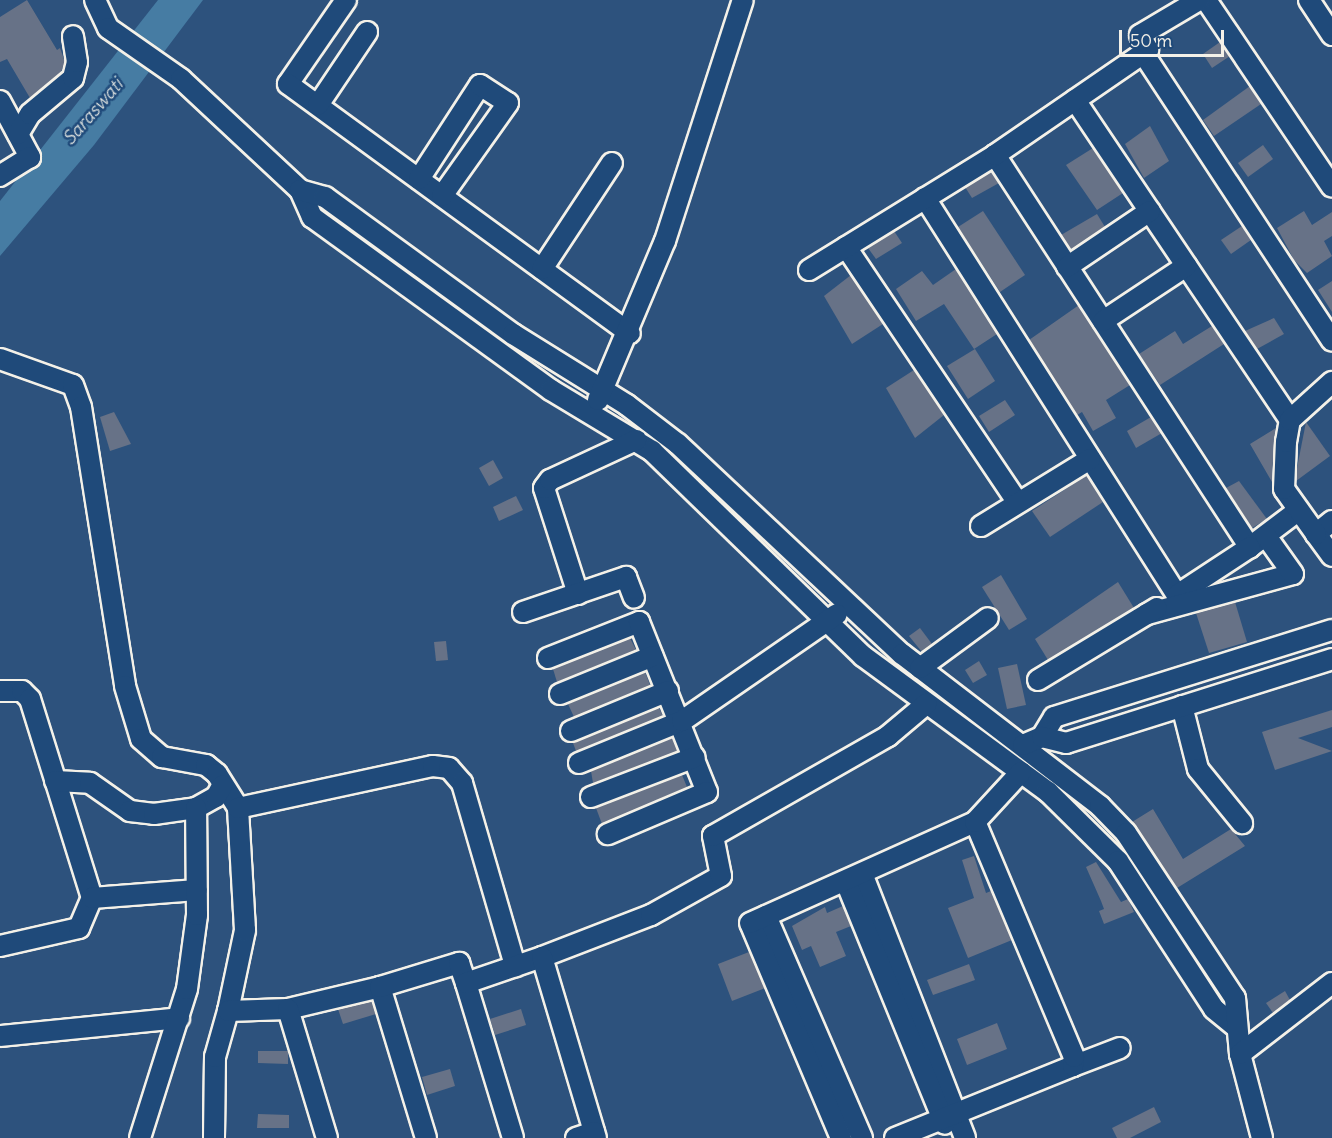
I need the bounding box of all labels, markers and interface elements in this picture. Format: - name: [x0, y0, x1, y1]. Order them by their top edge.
- scale bar: [1122, 18, 1227, 56]
- text: 50 m: [1130, 29, 1172, 52]
- water label: Saraswati: [58, 75, 128, 149]

